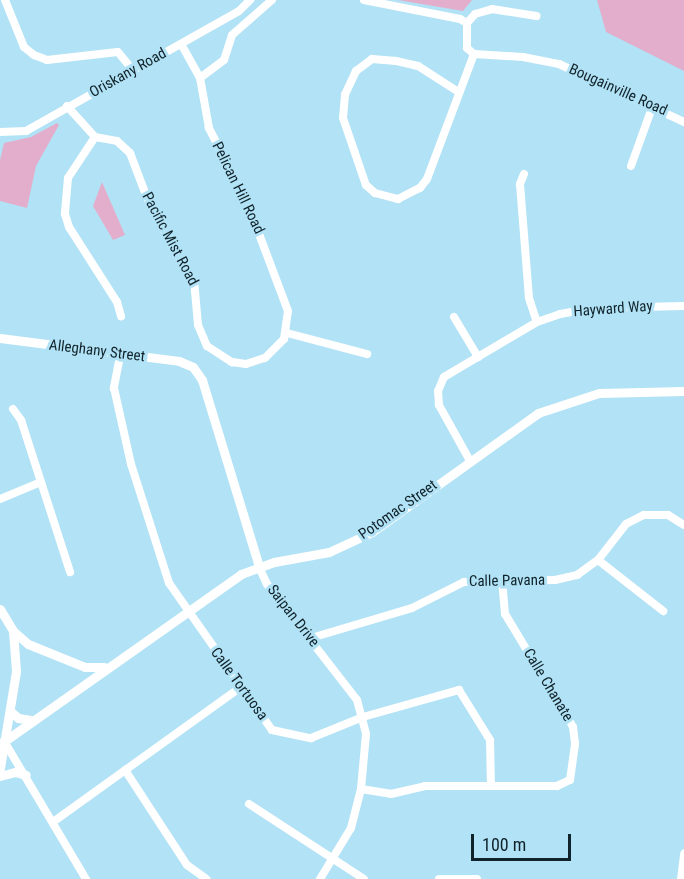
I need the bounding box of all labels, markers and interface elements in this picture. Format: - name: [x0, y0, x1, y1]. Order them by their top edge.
- street label: Oriskany Road: [87, 45, 169, 101]
- street label: Bougainville Road: [566, 60, 670, 120]
- street label: Pelican Hill Road: [208, 139, 268, 237]
- street label: Pacific Mist Road: [138, 189, 202, 289]
- street label: Hayward Way: [573, 297, 653, 321]
- street label: Alleghany Street: [48, 336, 146, 366]
- street label: Potomac Street: [355, 476, 441, 544]
- street label: Calle Pavana: [469, 571, 545, 591]
- street label: Saipan Drive: [263, 581, 323, 651]
- street label: Calle Tortuosa: [206, 644, 272, 724]
- street label: Calle Chanate: [519, 645, 577, 725]
- scale bar: [474, 822, 574, 860]
- text: 100 m: [482, 834, 526, 855]

